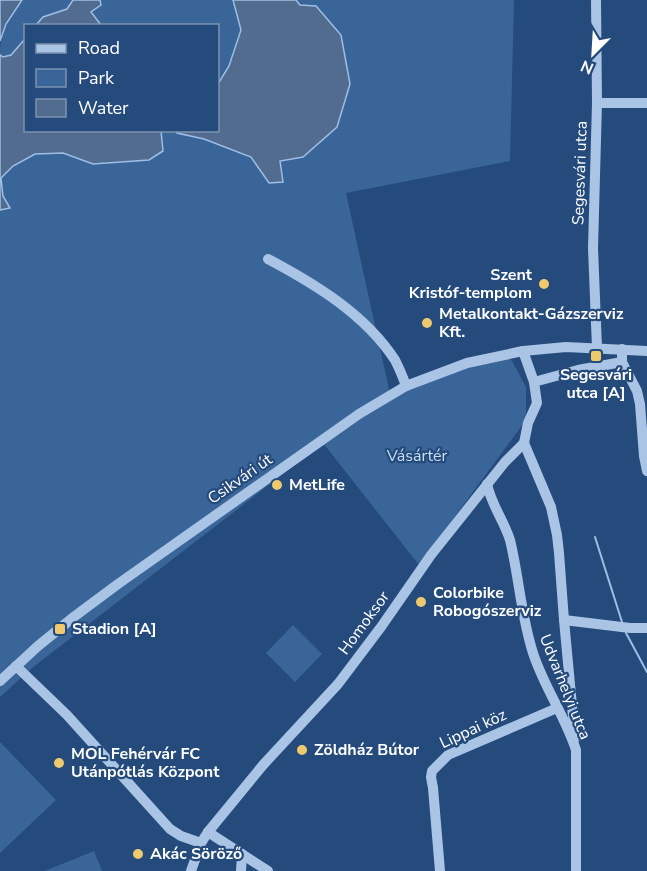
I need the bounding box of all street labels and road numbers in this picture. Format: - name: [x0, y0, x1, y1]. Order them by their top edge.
- street label: Segesvári utca: [567, 121, 593, 225]
- street label: Csikvári út: [203, 448, 277, 509]
- street label: Homoksor: [333, 586, 395, 659]
- street label: Udvarhelyi utca: [534, 631, 596, 743]
- street label: Lippai köz: [436, 704, 510, 754]

